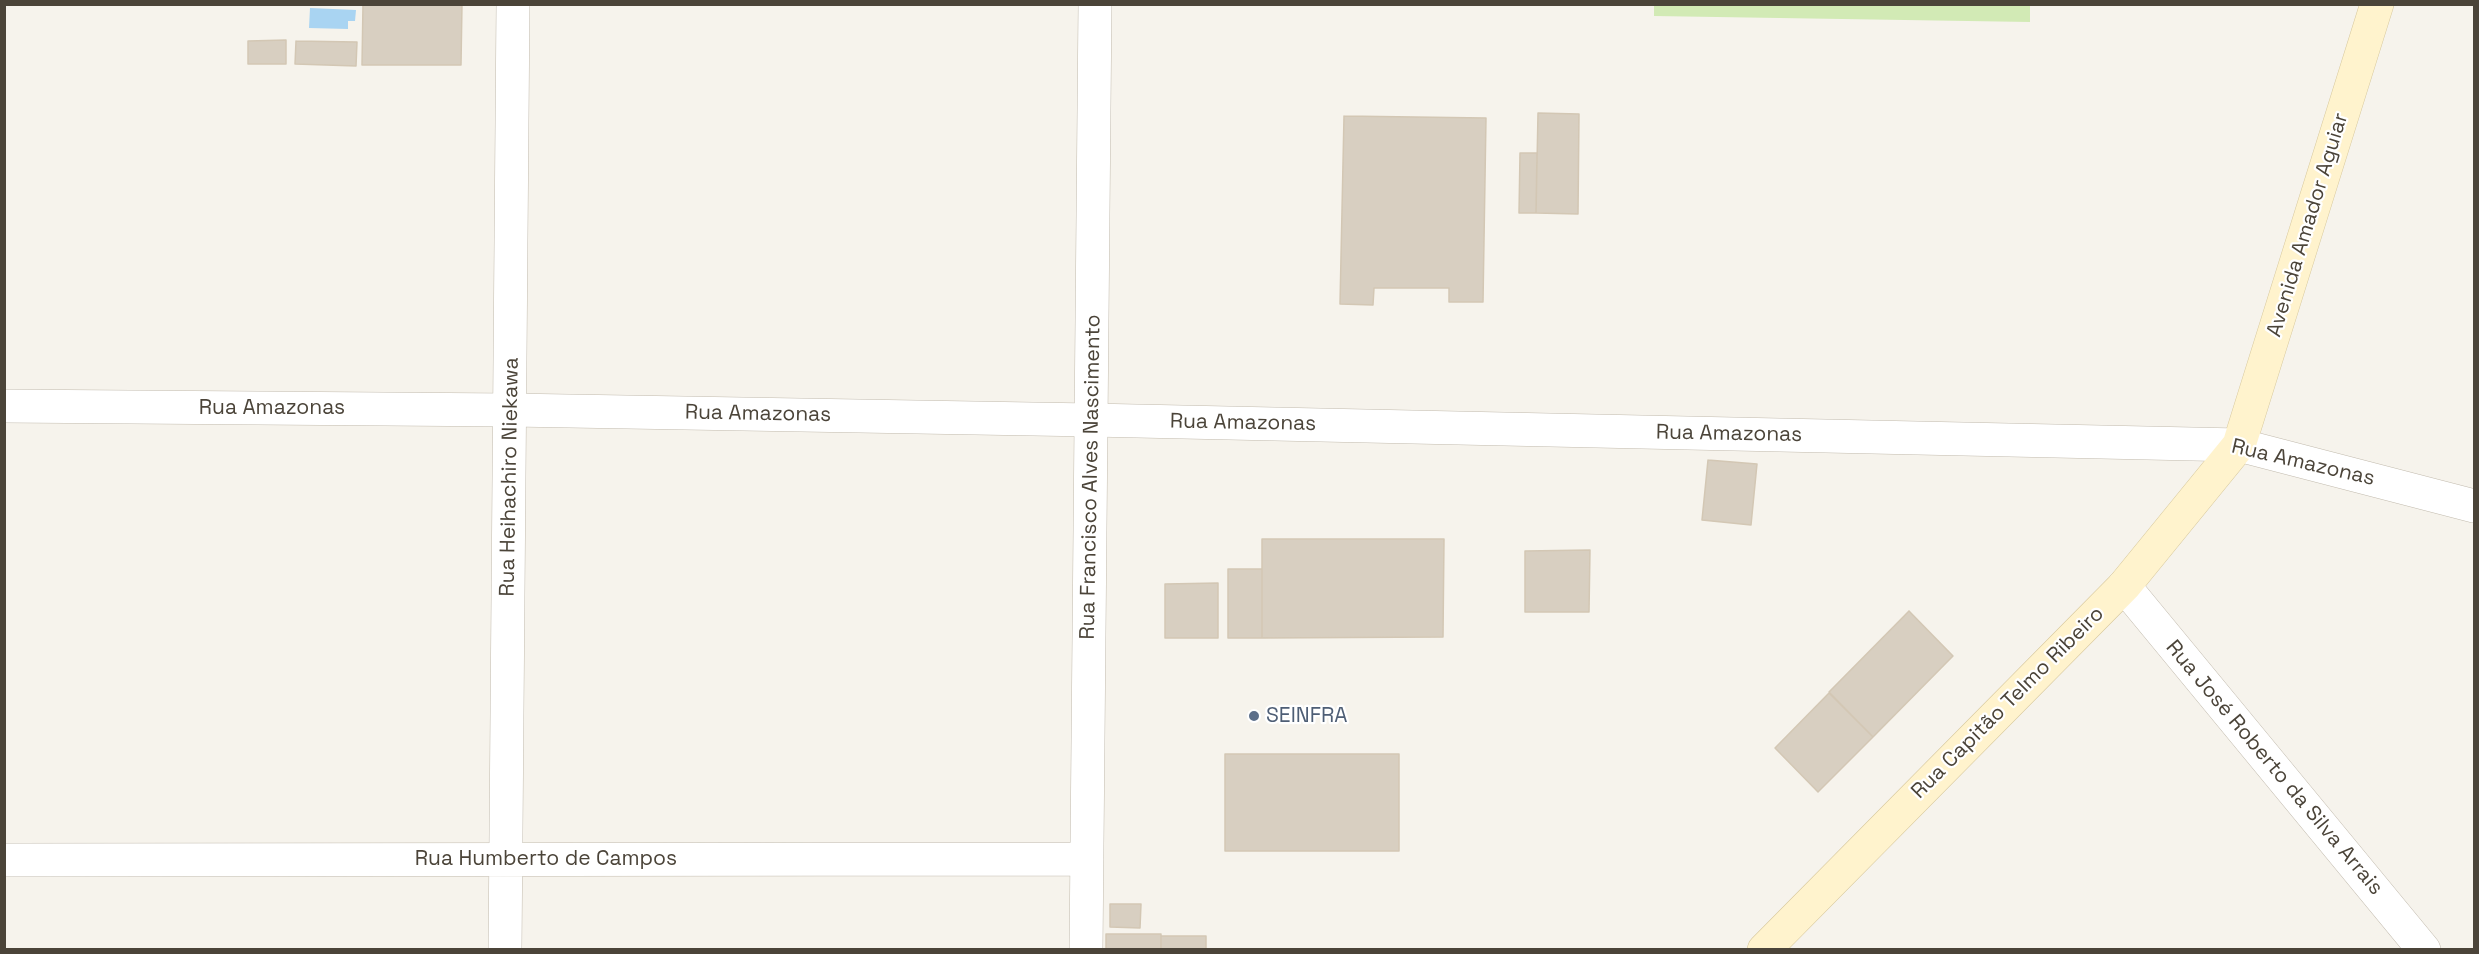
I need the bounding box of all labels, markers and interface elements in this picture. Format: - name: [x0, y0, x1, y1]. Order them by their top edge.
- street label: Avenida Amador Aguiar: [2262, 110, 2354, 340]
- street label: Rua Francisco Alves Nascimento: [1076, 314, 1106, 640]
- street label: Rua Heihachiro Niekawa: [495, 357, 525, 597]
- street label: Rua Amazonas: [199, 395, 345, 421]
- street label: Rua Amazonas: [685, 400, 831, 428]
- street label: Rua Amazonas: [1170, 409, 1316, 437]
- street label: Rua Amazonas: [1656, 420, 1802, 448]
- street label: Rua Amazonas: [2229, 434, 2377, 492]
- street label: Rua Capitão Telmo Ribeiro: [1907, 602, 2109, 804]
- street label: Rua José Roberto da Silva Arrais: [2160, 636, 2388, 900]
- place label: SEINFRA: [1266, 703, 1348, 729]
- marker: SEINFRA: [1247, 709, 1261, 723]
- street label: Rua Humberto de Campos: [415, 846, 677, 872]

